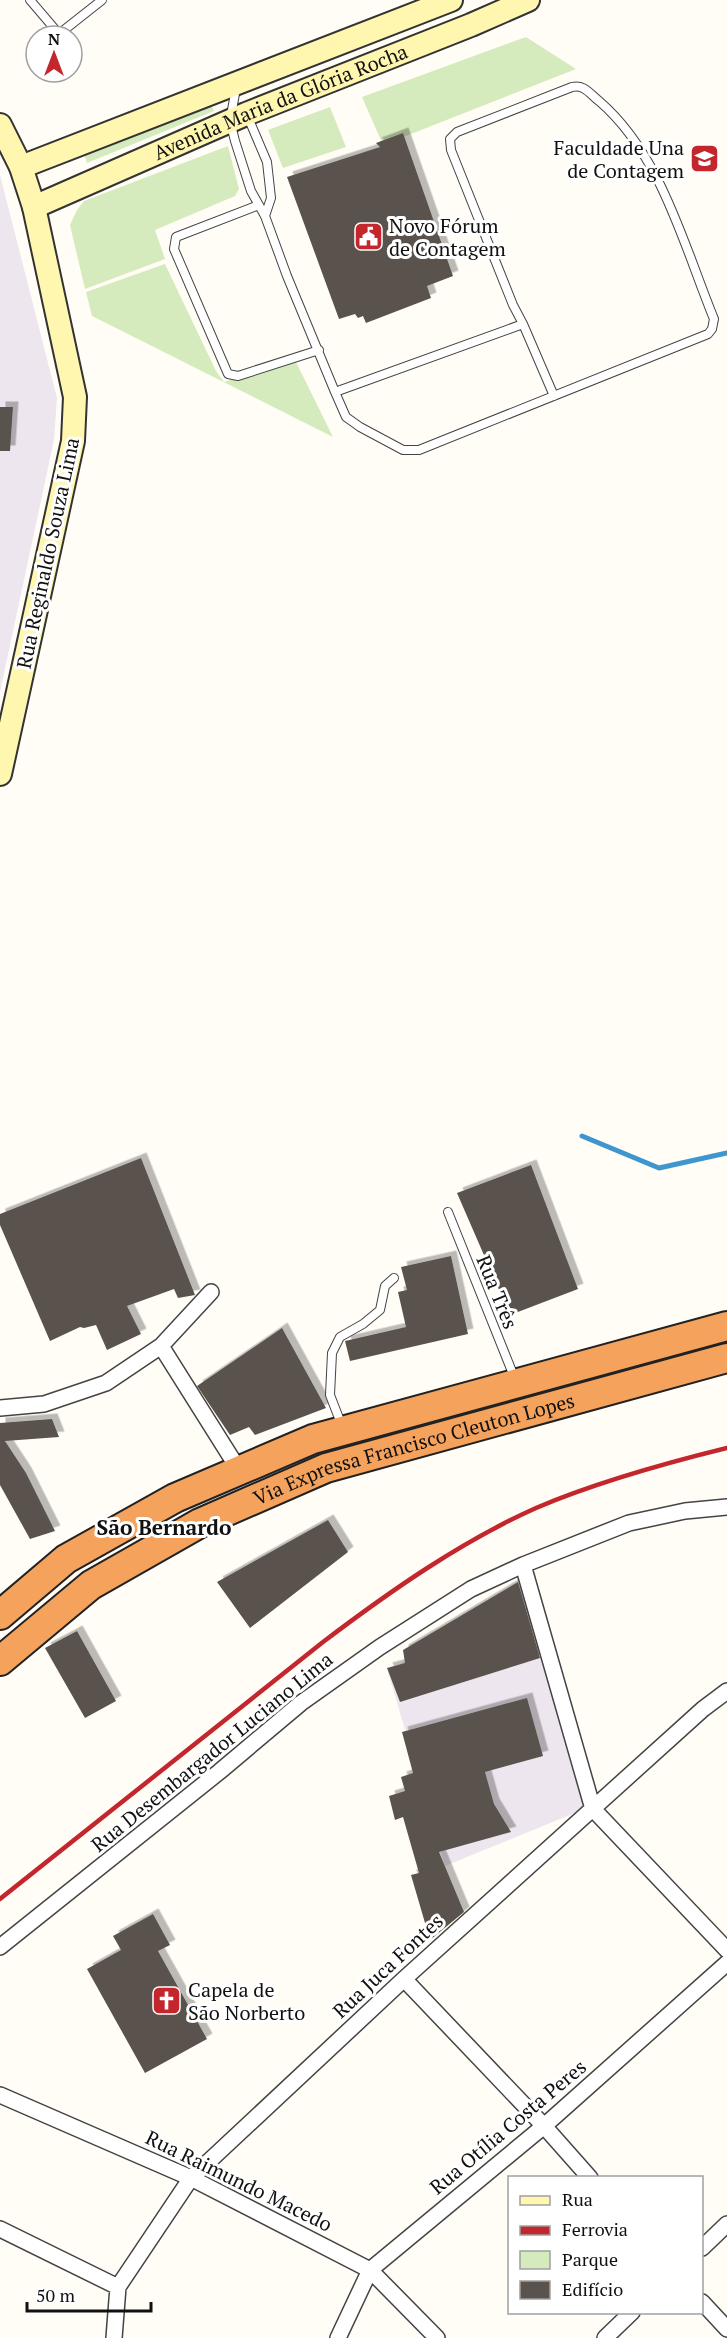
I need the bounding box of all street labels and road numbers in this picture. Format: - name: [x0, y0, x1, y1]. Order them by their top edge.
- street label: Avenida Maria da Glória Rocha: [149, 37, 411, 166]
- street label: Rua Reginaldo Souza Lima: [10, 435, 85, 671]
- street label: Rua Três: [470, 1251, 524, 1333]
- street label: Via Expressa Francisco Cleuton Lopes: [249, 1386, 578, 1511]
- street label: Rua Desembargador Luciano Lima: [85, 1646, 338, 1858]
- street label: Rua Juca Fontes: [327, 1907, 449, 2024]
- street label: Rua Otília Costa Peres: [425, 2055, 591, 2199]
- street label: Rua Raimundo Macedo: [141, 2124, 337, 2237]

